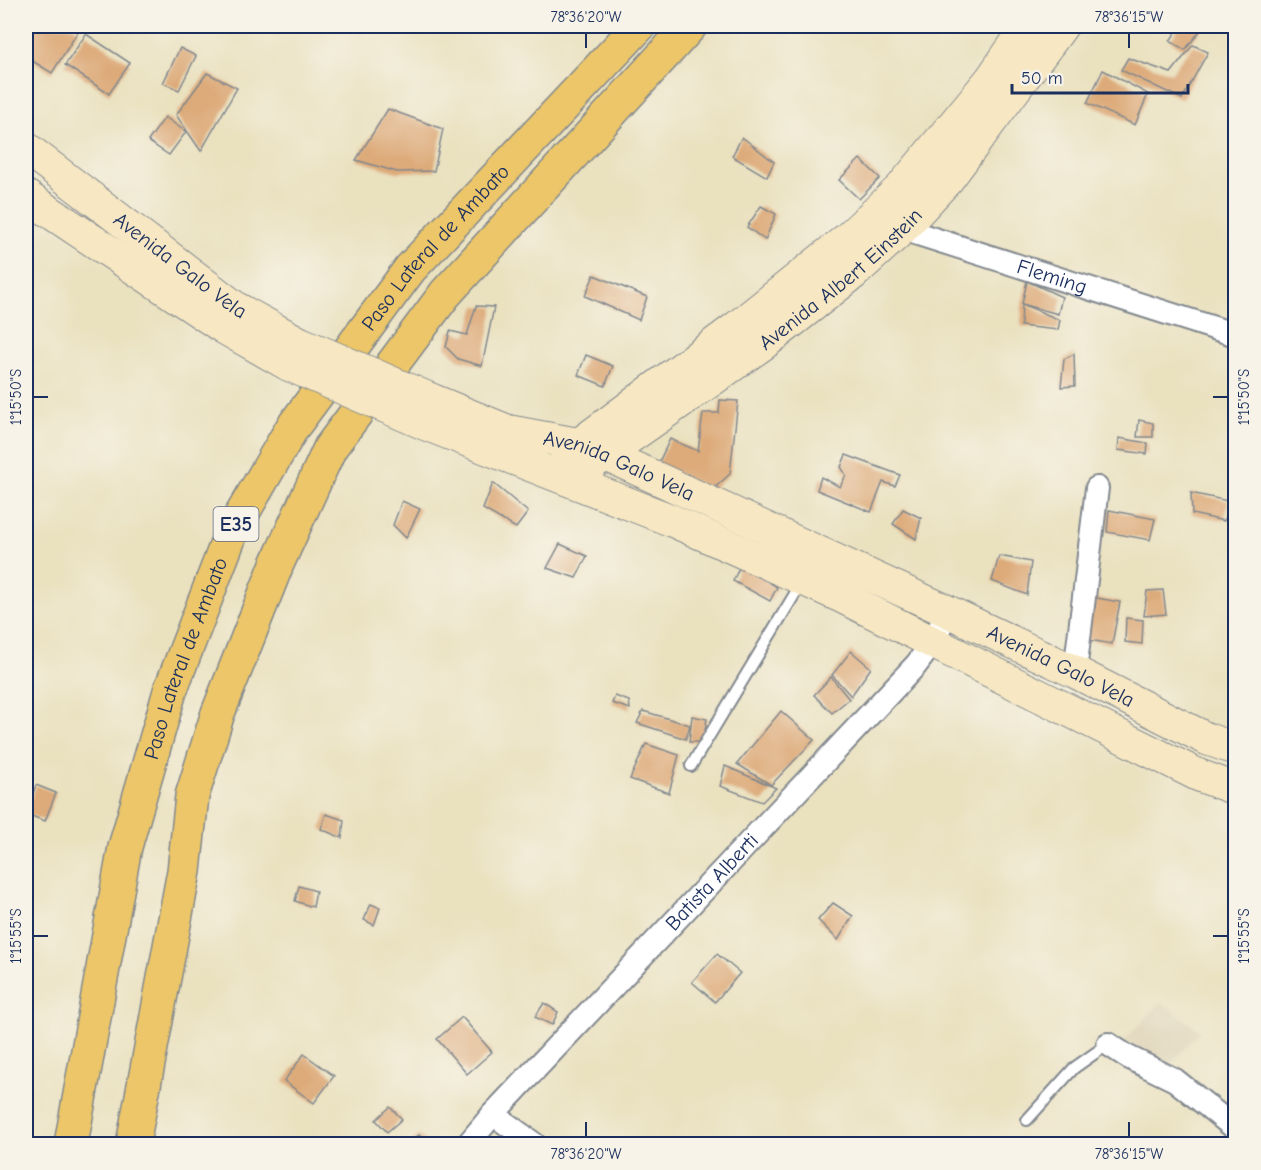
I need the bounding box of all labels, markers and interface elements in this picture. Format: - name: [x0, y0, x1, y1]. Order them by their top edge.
- text: 78°36'20"W: [550, 8, 622, 26]
- text: 78°36'15"W: [1095, 8, 1163, 26]
- scale bar: [1012, 57, 1188, 95]
- text: 50 m: [1021, 68, 1063, 89]
- street label: Paso Lateral de Ambato: [357, 159, 514, 335]
- street label: Avenida Albert Einstein: [754, 203, 927, 355]
- street label: Avenida Galo Vela: [109, 207, 251, 324]
- street label: Fleming: [1014, 254, 1090, 299]
- text: 1°15'50"S: [7, 369, 25, 425]
- text: 1°15'50"S: [1235, 369, 1253, 425]
- street label: Avenida Galo Vela: [541, 426, 698, 506]
- road number: E35: [214, 507, 258, 541]
- street label: Paso Lateral de Ambato: [139, 554, 232, 762]
- street label: Avenida Galo Vela: [983, 620, 1139, 712]
- street label: Batista Alberti: [660, 828, 763, 935]
- text: 1°15'55"S: [7, 908, 25, 964]
- text: 1°15'55"S: [1235, 908, 1253, 964]
- text: 78°36'20"W: [550, 1145, 622, 1163]
- text: 78°36'15"W: [1095, 1145, 1163, 1163]

